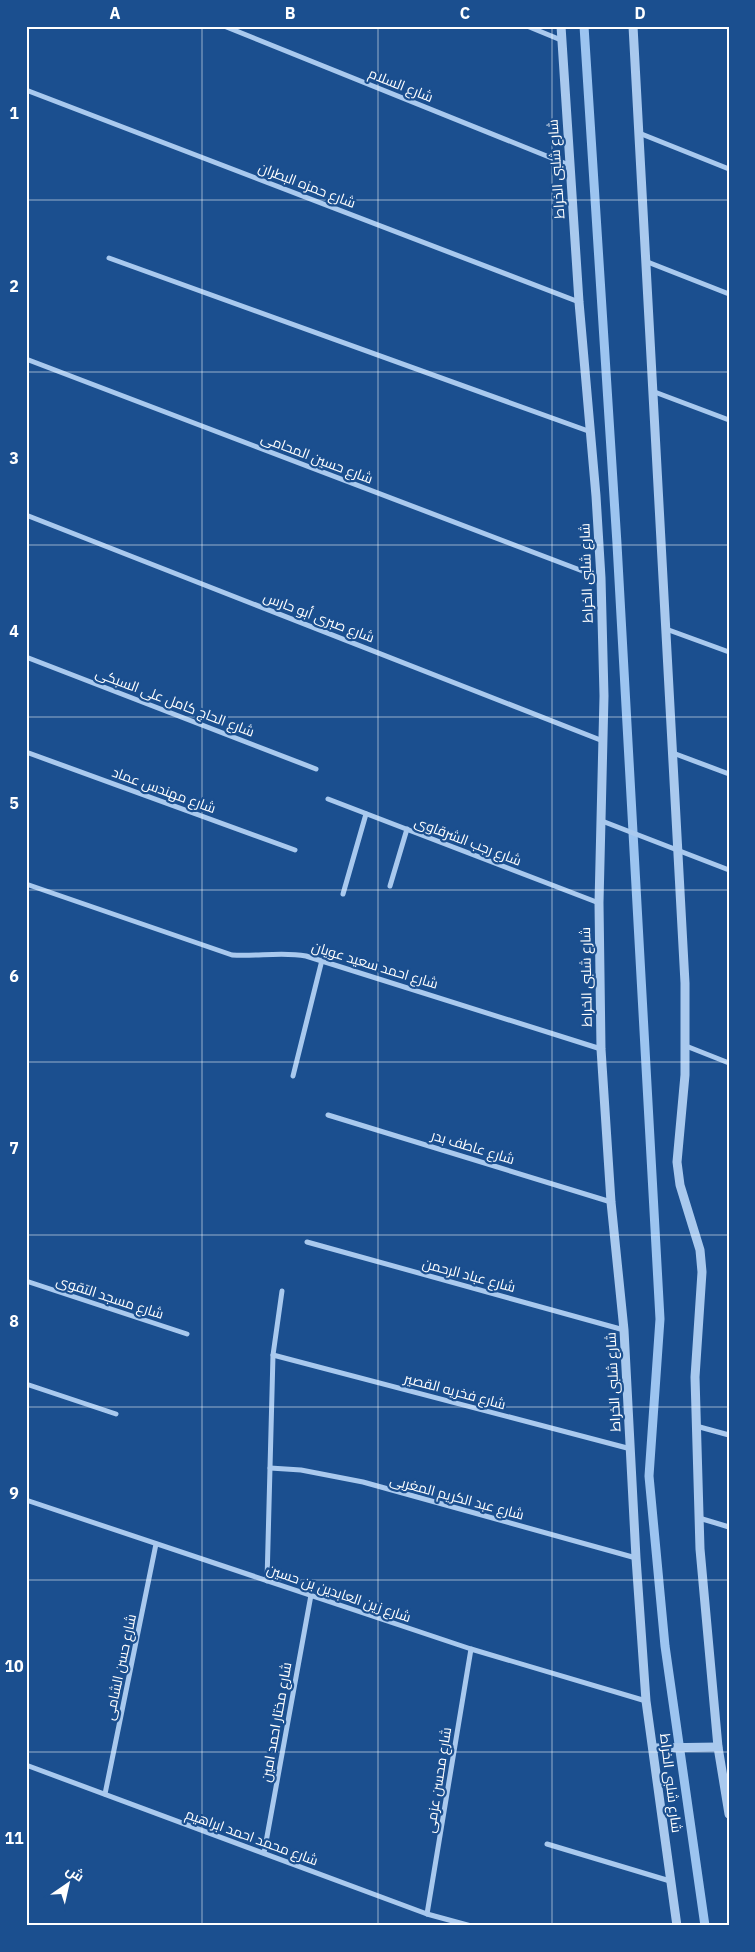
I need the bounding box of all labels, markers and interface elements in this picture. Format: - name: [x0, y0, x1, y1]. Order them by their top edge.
- text: A: [110, 3, 121, 23]
- text: B: [285, 3, 296, 23]
- text: C: [460, 3, 470, 23]
- text: D: [634, 3, 646, 23]
- street label: شارع السلام: [366, 64, 436, 107]
- text: 1: [9, 103, 19, 123]
- street label: شارع شلبى الخراط: [544, 119, 568, 219]
- street label: شارع حمزه البطران: [256, 158, 358, 212]
- text: 2: [9, 276, 19, 296]
- street label: شارع حسين المحامى: [258, 428, 376, 488]
- text: 3: [9, 448, 19, 468]
- street label: شارع شلبى الخراط: [575, 523, 597, 623]
- street label: شارع صبرى أبو حارس: [261, 588, 377, 646]
- text: 4: [9, 621, 19, 641]
- street label: شارع الحاج كامل على السبكى: [93, 663, 257, 741]
- street label: شارع مهندس عماد: [110, 763, 218, 817]
- text: 5: [9, 793, 19, 813]
- street label: شارع رجب الشرقاوى: [412, 812, 524, 870]
- street label: شارع شلبى الخراط: [576, 927, 596, 1027]
- street label: شارع احمد سعيد عويان: [310, 937, 440, 993]
- text: 6: [9, 966, 19, 986]
- street label: شارع عاطف بدر: [428, 1125, 517, 1168]
- text: 7: [9, 1138, 19, 1158]
- street label: شارع عباد الرحمن: [420, 1254, 518, 1296]
- street label: شارع مسجد التقوى: [54, 1271, 166, 1323]
- text: 8: [9, 1311, 19, 1331]
- street label: شارع شلبى الخراط: [601, 1332, 625, 1432]
- street label: شارع فخريه القصير: [401, 1369, 508, 1413]
- street label: شارع عبد الكريم المغربى: [388, 1470, 526, 1525]
- text: 9: [9, 1483, 19, 1503]
- street label: شارع زين العابدين بن حسين: [265, 1560, 413, 1626]
- street label: شارع حسن الشامى: [100, 1612, 140, 1722]
- text: 10: [4, 1656, 24, 1676]
- street label: شارع مختار احمد امين: [257, 1661, 295, 1783]
- street label: شارع محسن عزمى: [421, 1726, 455, 1834]
- street label: شارع شلبى الخراط: [656, 1732, 686, 1834]
- street label: شارع محمد احمد ابراهيم: [183, 1805, 321, 1870]
- text: 11: [4, 1828, 24, 1848]
- north arrow: [42, 1860, 92, 1910]
- text: ش: [63, 1861, 88, 1886]

